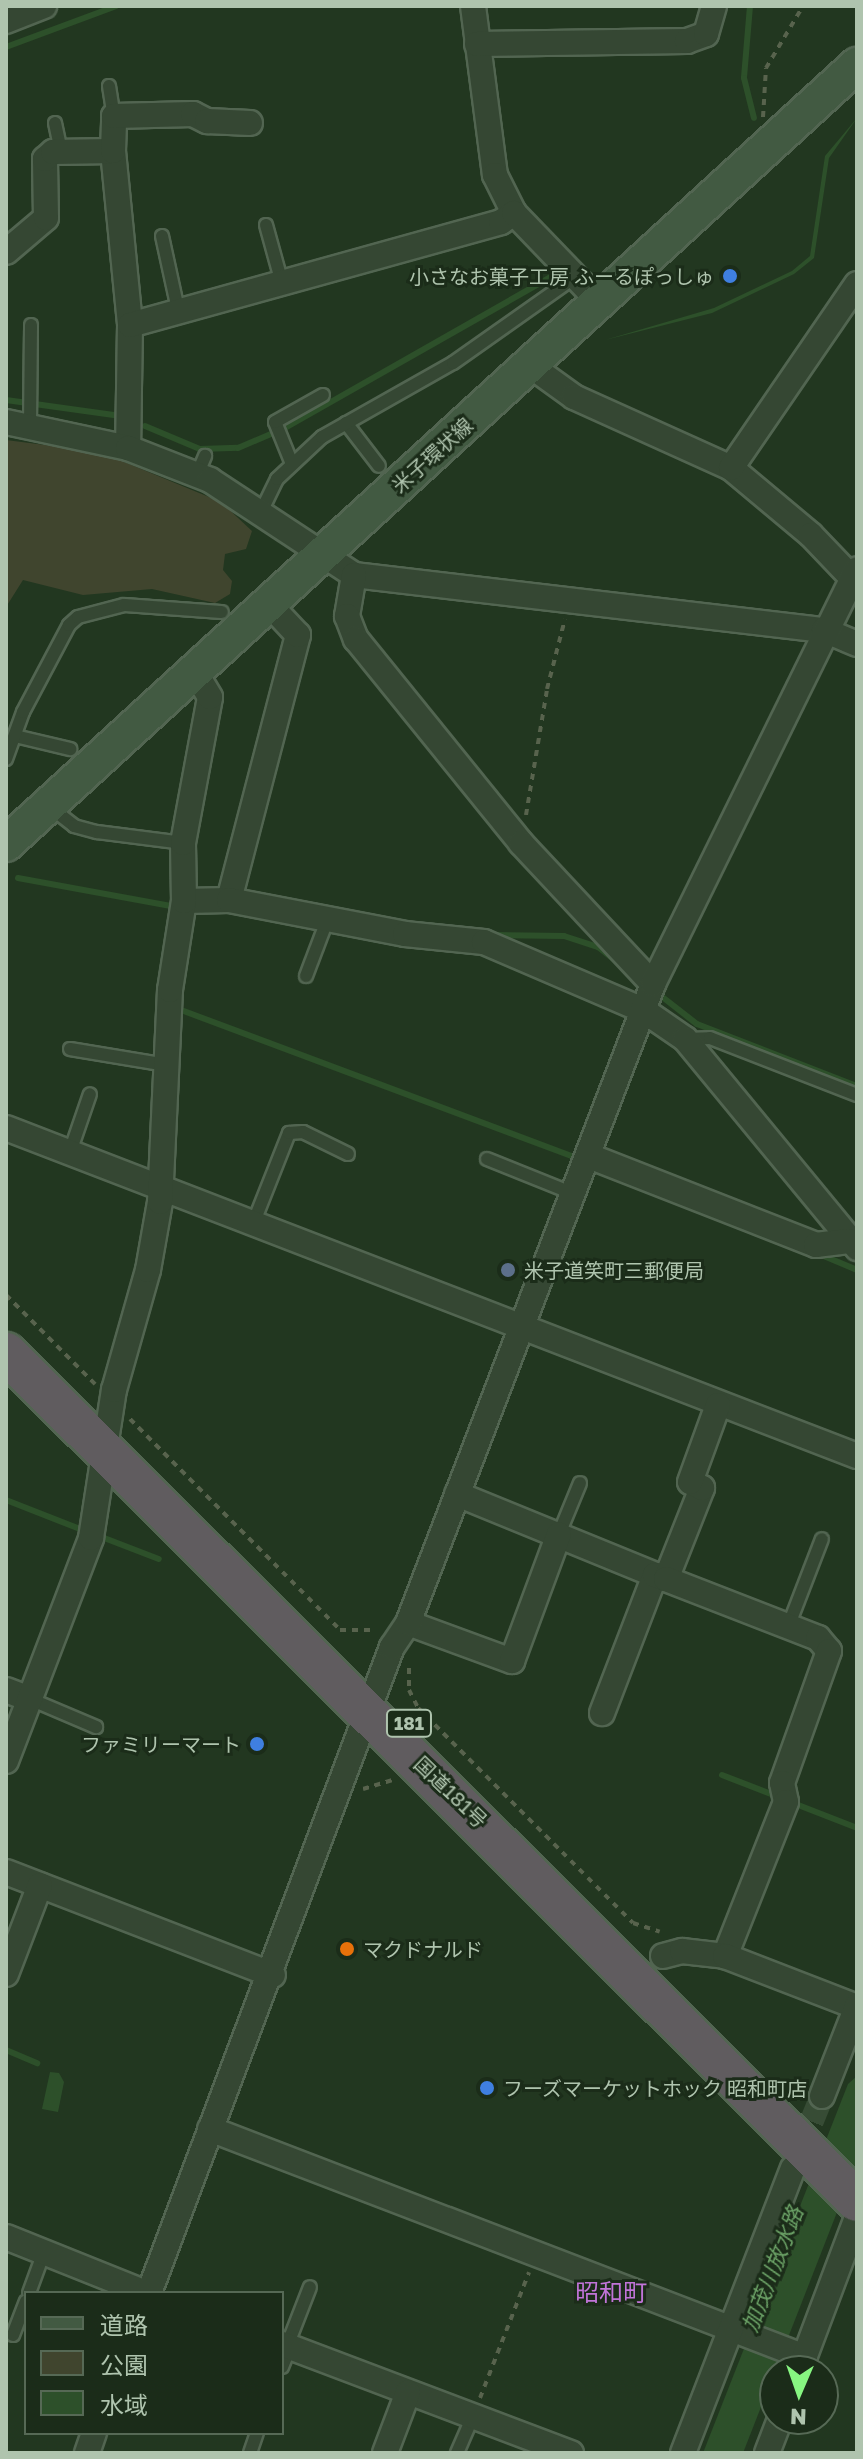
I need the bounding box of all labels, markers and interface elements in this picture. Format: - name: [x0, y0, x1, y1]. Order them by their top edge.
- place label: 小さなお菓子工房 ふーるぽっしゅ: [409, 264, 714, 288]
- marker: 小さなお菓子工房 ふーるぽっしゅ: [721, 267, 739, 285]
- street label: 米子環状線: [387, 413, 477, 497]
- place label: 米子道笑町三郵便局: [524, 1258, 704, 1282]
- marker: 米子道笑町三郵便局: [499, 1261, 517, 1279]
- road number: 181: [385, 1709, 433, 1737]
- place label: ファミリーマート: [81, 1732, 241, 1756]
- marker: ファミリーマート: [248, 1735, 266, 1753]
- street label: 国道181号: [410, 1752, 492, 1832]
- place label: マクドナルド: [363, 1937, 483, 1961]
- marker: マクドナルド: [338, 1940, 356, 1958]
- place label: フーズマーケットホック 昭和町店: [503, 2076, 808, 2100]
- marker: フーズマーケットホック 昭和町店: [478, 2079, 496, 2097]
- water label: 加茂川放水路: [736, 2203, 808, 2335]
- district label: 昭和町: [575, 2278, 647, 2306]
- legend: [24, 2291, 284, 2435]
- text: 道路: [100, 2310, 148, 2339]
- text: 公園: [100, 2350, 148, 2379]
- north arrow: [759, 2355, 839, 2435]
- text: 水域: [100, 2390, 148, 2419]
- text: N: [789, 2404, 807, 2431]

